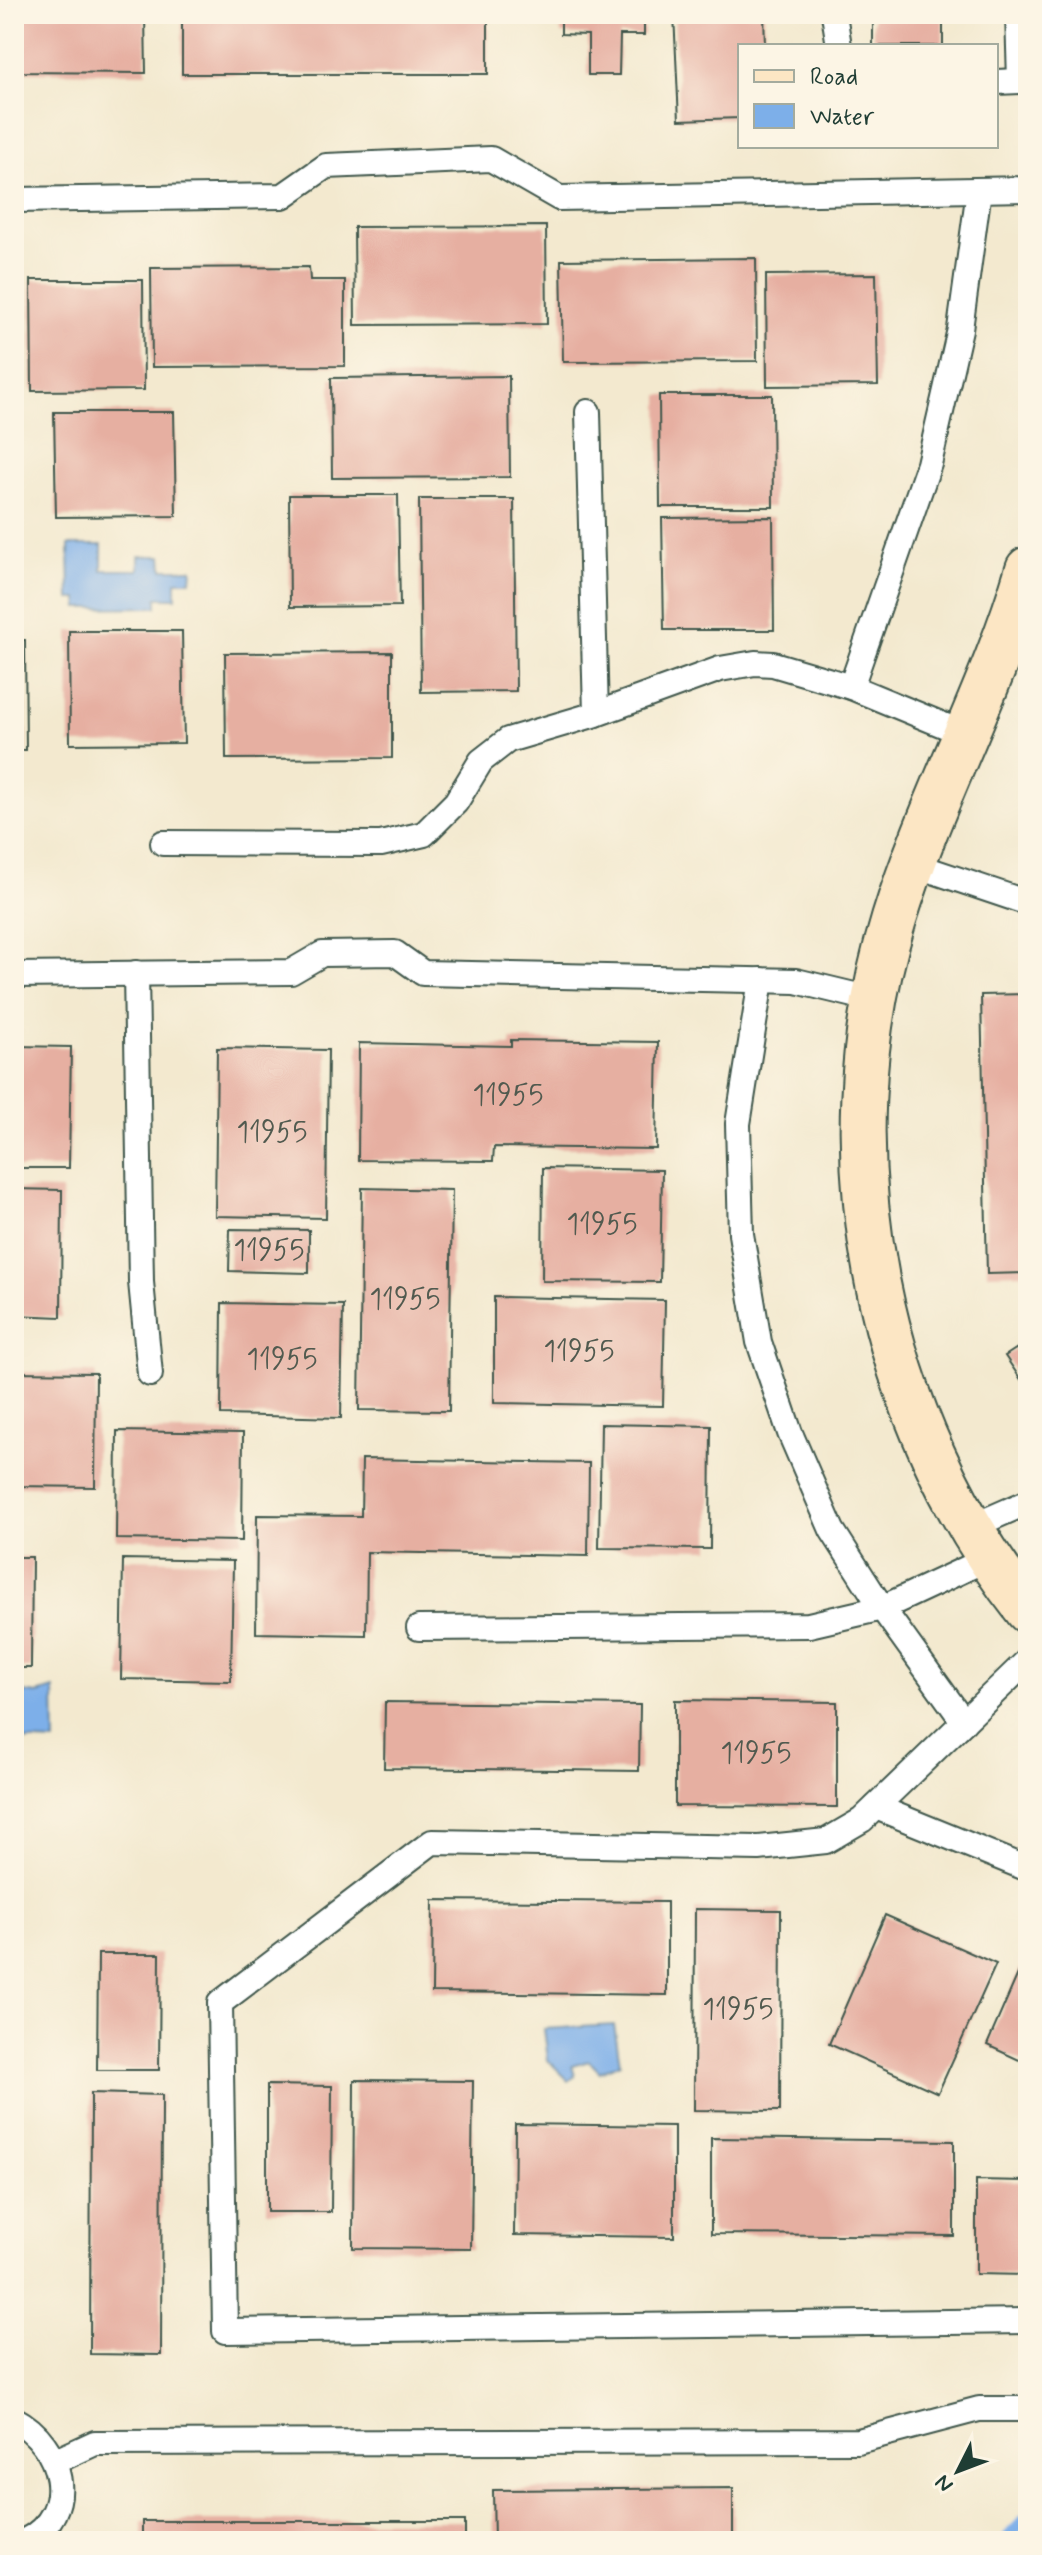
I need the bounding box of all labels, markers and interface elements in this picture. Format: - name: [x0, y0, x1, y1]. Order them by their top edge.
- legend: [738, 44, 998, 148]
- text: Road: [810, 62, 858, 93]
- text: Water: [810, 102, 875, 133]
- house number: 11955: [472, 1078, 544, 1115]
- house number: 11955: [236, 1115, 308, 1152]
- house number: 11955: [566, 1207, 638, 1244]
- house number: 11955: [233, 1233, 305, 1270]
- house number: 11955: [369, 1282, 441, 1319]
- house number: 11955: [543, 1334, 615, 1371]
- house number: 11955: [246, 1342, 318, 1379]
- house number: 11955: [720, 1736, 792, 1773]
- house number: 11955: [702, 1992, 774, 2029]
- north arrow: [918, 2431, 998, 2511]
- text: N: [929, 2468, 960, 2498]

